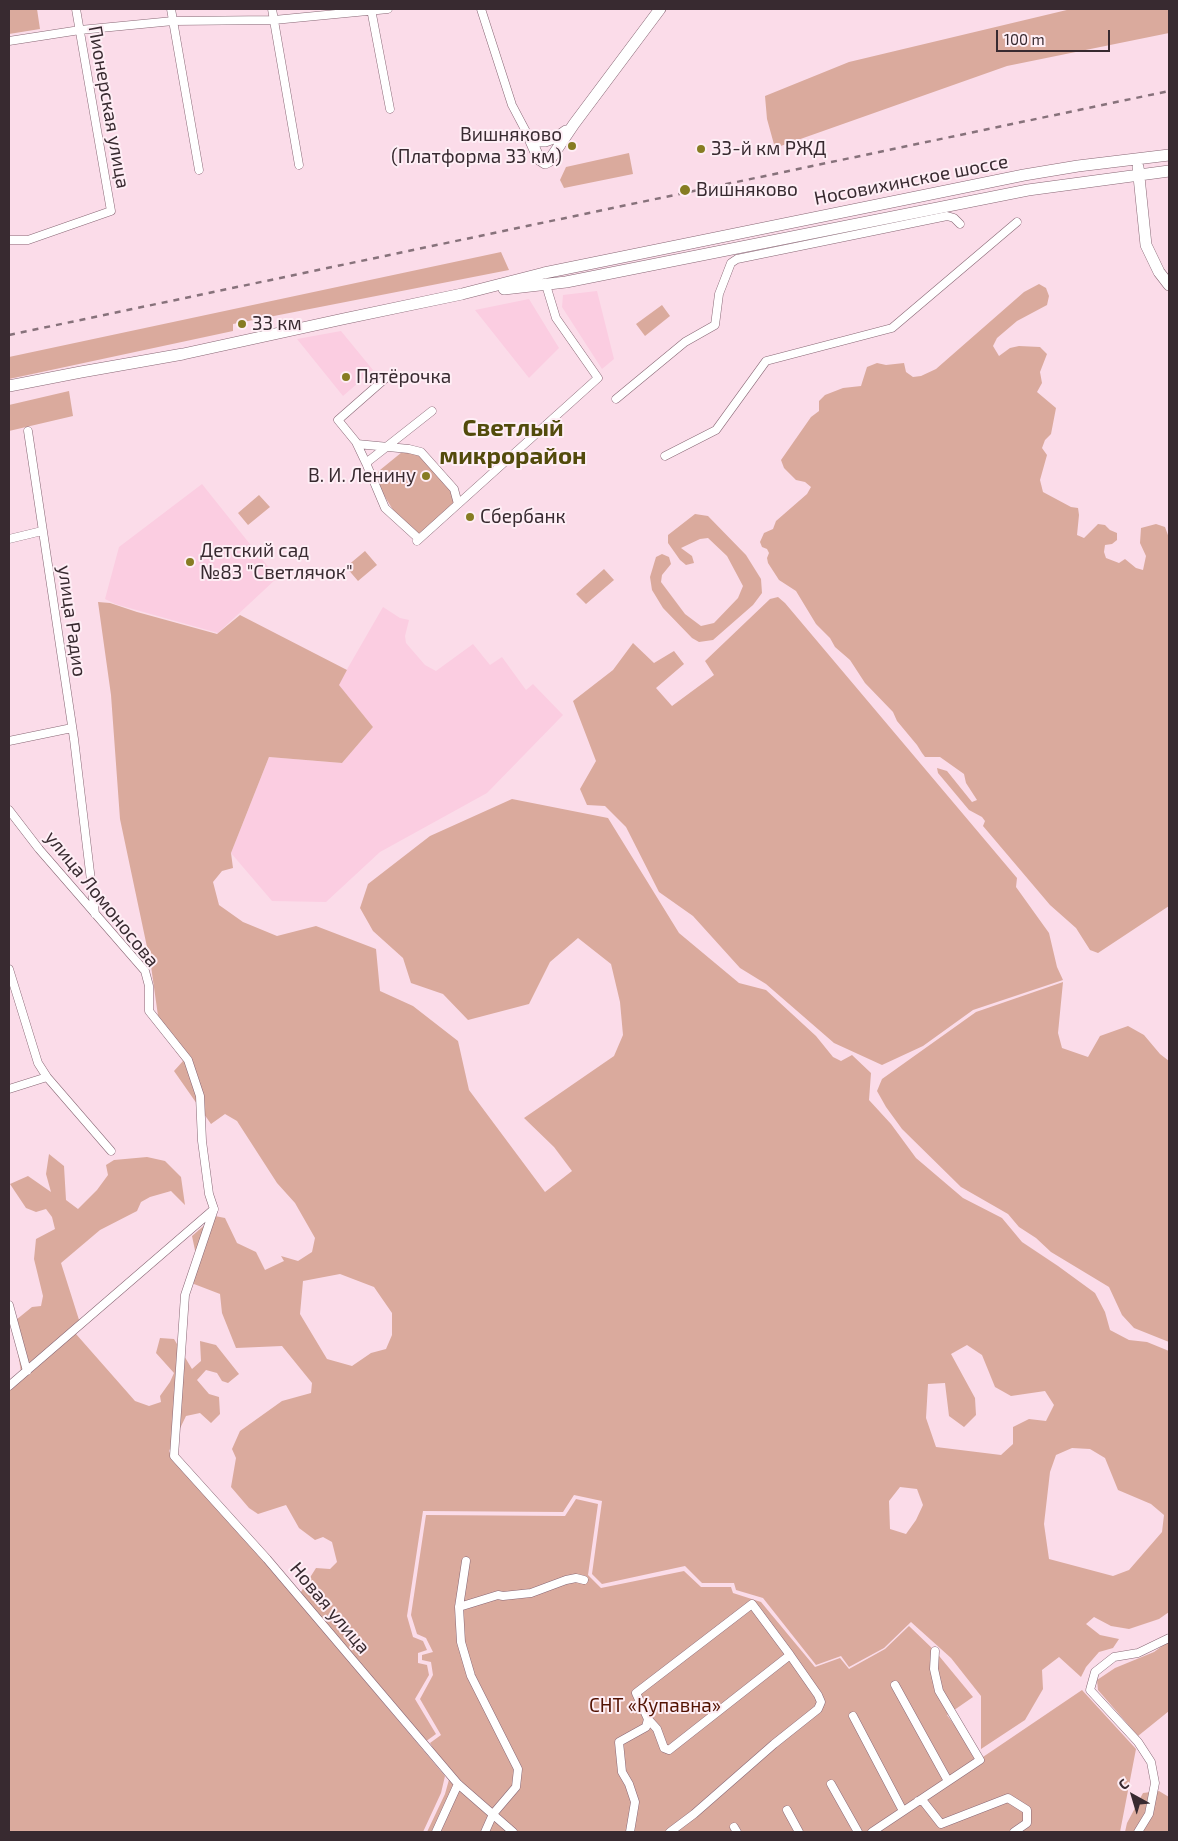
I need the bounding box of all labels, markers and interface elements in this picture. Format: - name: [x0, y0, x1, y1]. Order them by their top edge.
- scale bar: [998, 20, 1112, 52]
- street label: Пионерская улица: [83, 24, 135, 190]
- text: 100 m: [1004, 30, 1045, 48]
- place label: Вишняково (Платформа 33 км): [391, 124, 562, 168]
- place label: 33-й км РЖД: [711, 138, 826, 160]
- marker: Вишняково (Платформа 33 км): [566, 140, 578, 152]
- marker: 33-й км РЖД: [695, 143, 707, 155]
- street label: Носовихинское шоссе: [812, 150, 1010, 210]
- place label: Вишняково: [696, 179, 798, 201]
- marker: Вишняково: [678, 183, 692, 197]
- place label: 33 км: [252, 313, 302, 335]
- marker: 33 км: [236, 318, 248, 330]
- place label: Пятёрочка: [356, 366, 451, 388]
- marker: Пятёрочка: [340, 371, 352, 383]
- district label: Светлый микрорайон: [439, 414, 587, 470]
- place label: В. И. Ленину: [308, 465, 416, 487]
- marker: В. И. Ленину: [420, 470, 432, 482]
- place label: Сбербанк: [480, 506, 566, 528]
- marker: Сбербанк: [464, 511, 476, 523]
- place label: Детский сад №83 "Светлячок": [200, 540, 353, 584]
- marker: Детский сад №83 "Светлячок": [184, 556, 196, 568]
- street label: улица Радио: [53, 564, 91, 678]
- street label: улица Ломоносова: [40, 826, 164, 972]
- street label: Новая улица: [285, 1558, 375, 1658]
- park label: СНТ «Купавна»: [589, 1695, 721, 1717]
- north arrow: [1108, 1771, 1158, 1821]
- text: С: [1115, 1775, 1132, 1793]

